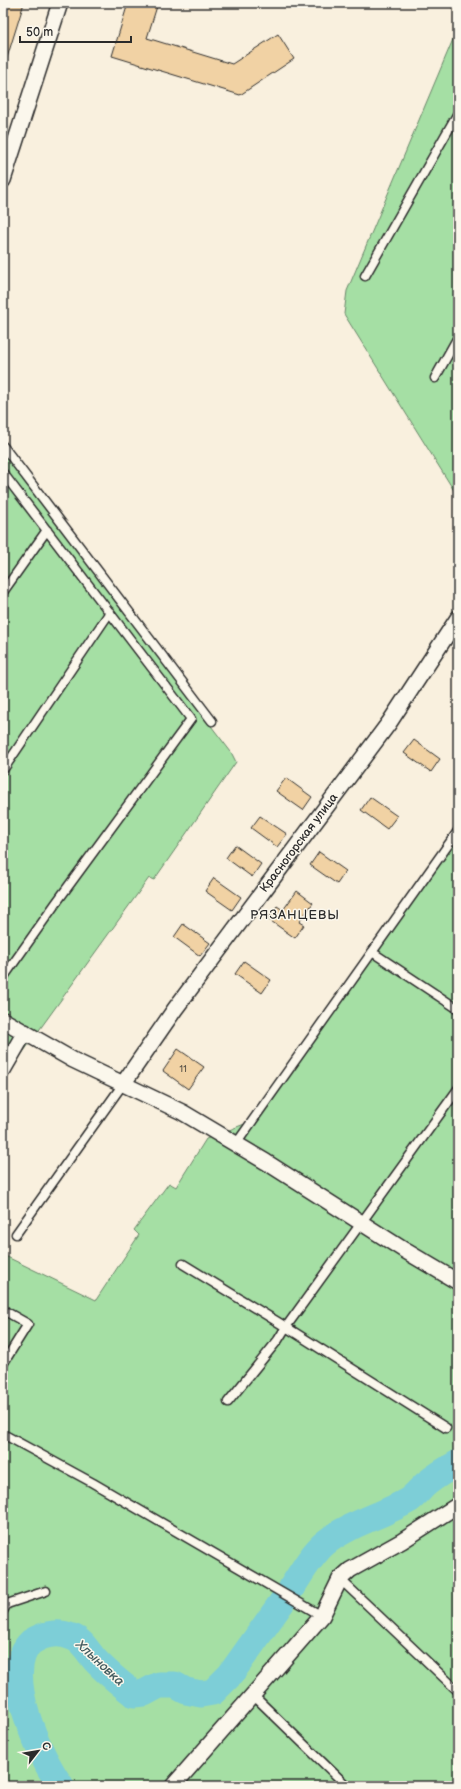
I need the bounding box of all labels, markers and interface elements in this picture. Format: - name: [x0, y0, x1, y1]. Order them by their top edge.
- scale bar: [20, 18, 131, 44]
- text: 50 m: [26, 25, 53, 40]
- street label: Красногорская улица: [257, 790, 341, 896]
- district label: РЯЗАНЦЕВЫ: [250, 907, 340, 923]
- house number: 11: [179, 1063, 187, 1075]
- water label: Хлыновка: [72, 1636, 128, 1690]
- north arrow: [18, 1731, 58, 1771]
- text: С: [39, 1739, 54, 1753]

